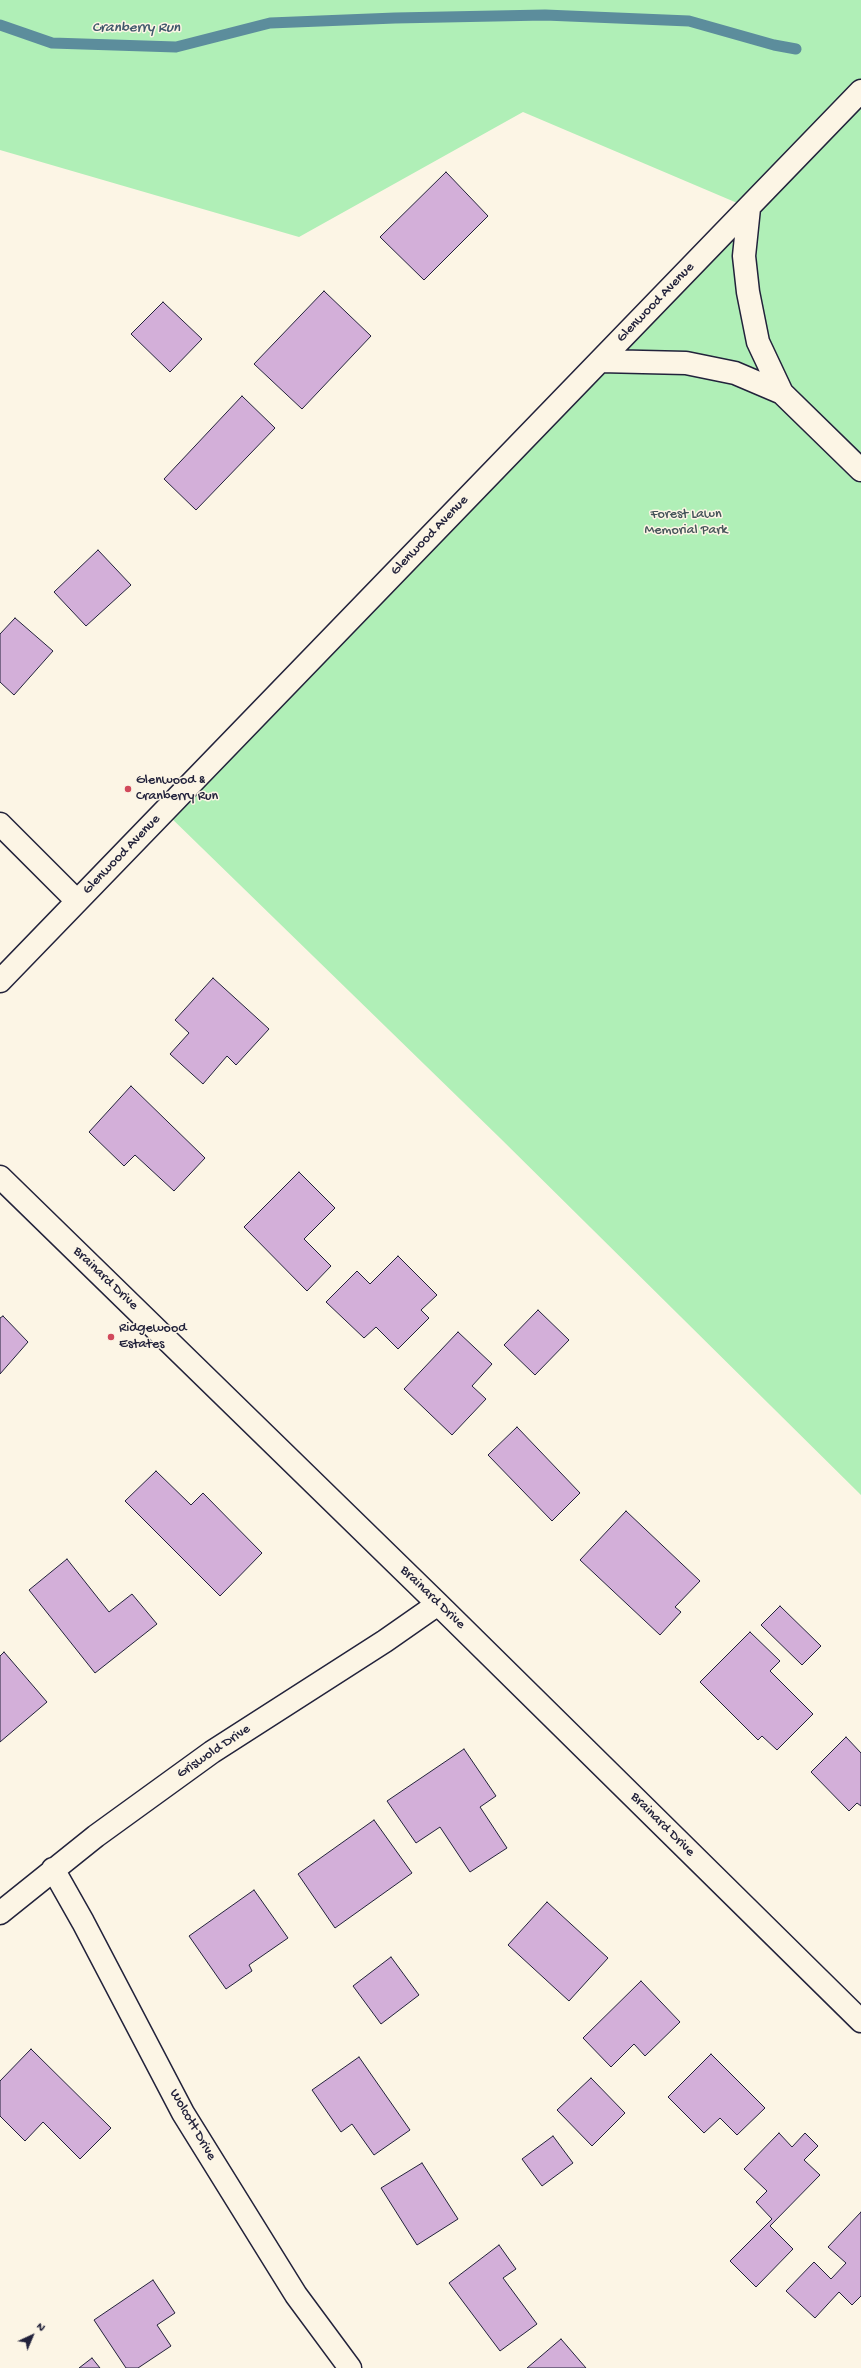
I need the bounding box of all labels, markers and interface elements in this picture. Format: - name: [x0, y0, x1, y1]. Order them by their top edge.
- water label: Cranberry Run: [92, 20, 180, 38]
- street label: Glenwood Avenue: [614, 259, 698, 347]
- street label: Glenwood Avenue: [388, 492, 472, 580]
- park label: Forest Lawn Memorial Park: [644, 507, 728, 540]
- place label: Glenwood & Cranberry Run: [136, 773, 218, 806]
- marker: Glenwood & Cranberry Run: [123, 784, 133, 794]
- street label: Glenwood Avenue: [80, 811, 164, 899]
- street label: Brainard Drive: [69, 1244, 141, 1314]
- place label: Ridgewood Estates: [119, 1321, 186, 1354]
- marker: Ridgewood Estates: [106, 1332, 116, 1342]
- street label: Brainard Drive: [396, 1563, 468, 1633]
- street label: Griswold Drive: [174, 1721, 254, 1783]
- street label: Brainard Drive: [626, 1789, 698, 1861]
- street label: Wolcott Drive: [165, 2086, 219, 2164]
- north arrow: [12, 2316, 52, 2356]
- text: N: [34, 2321, 47, 2334]

